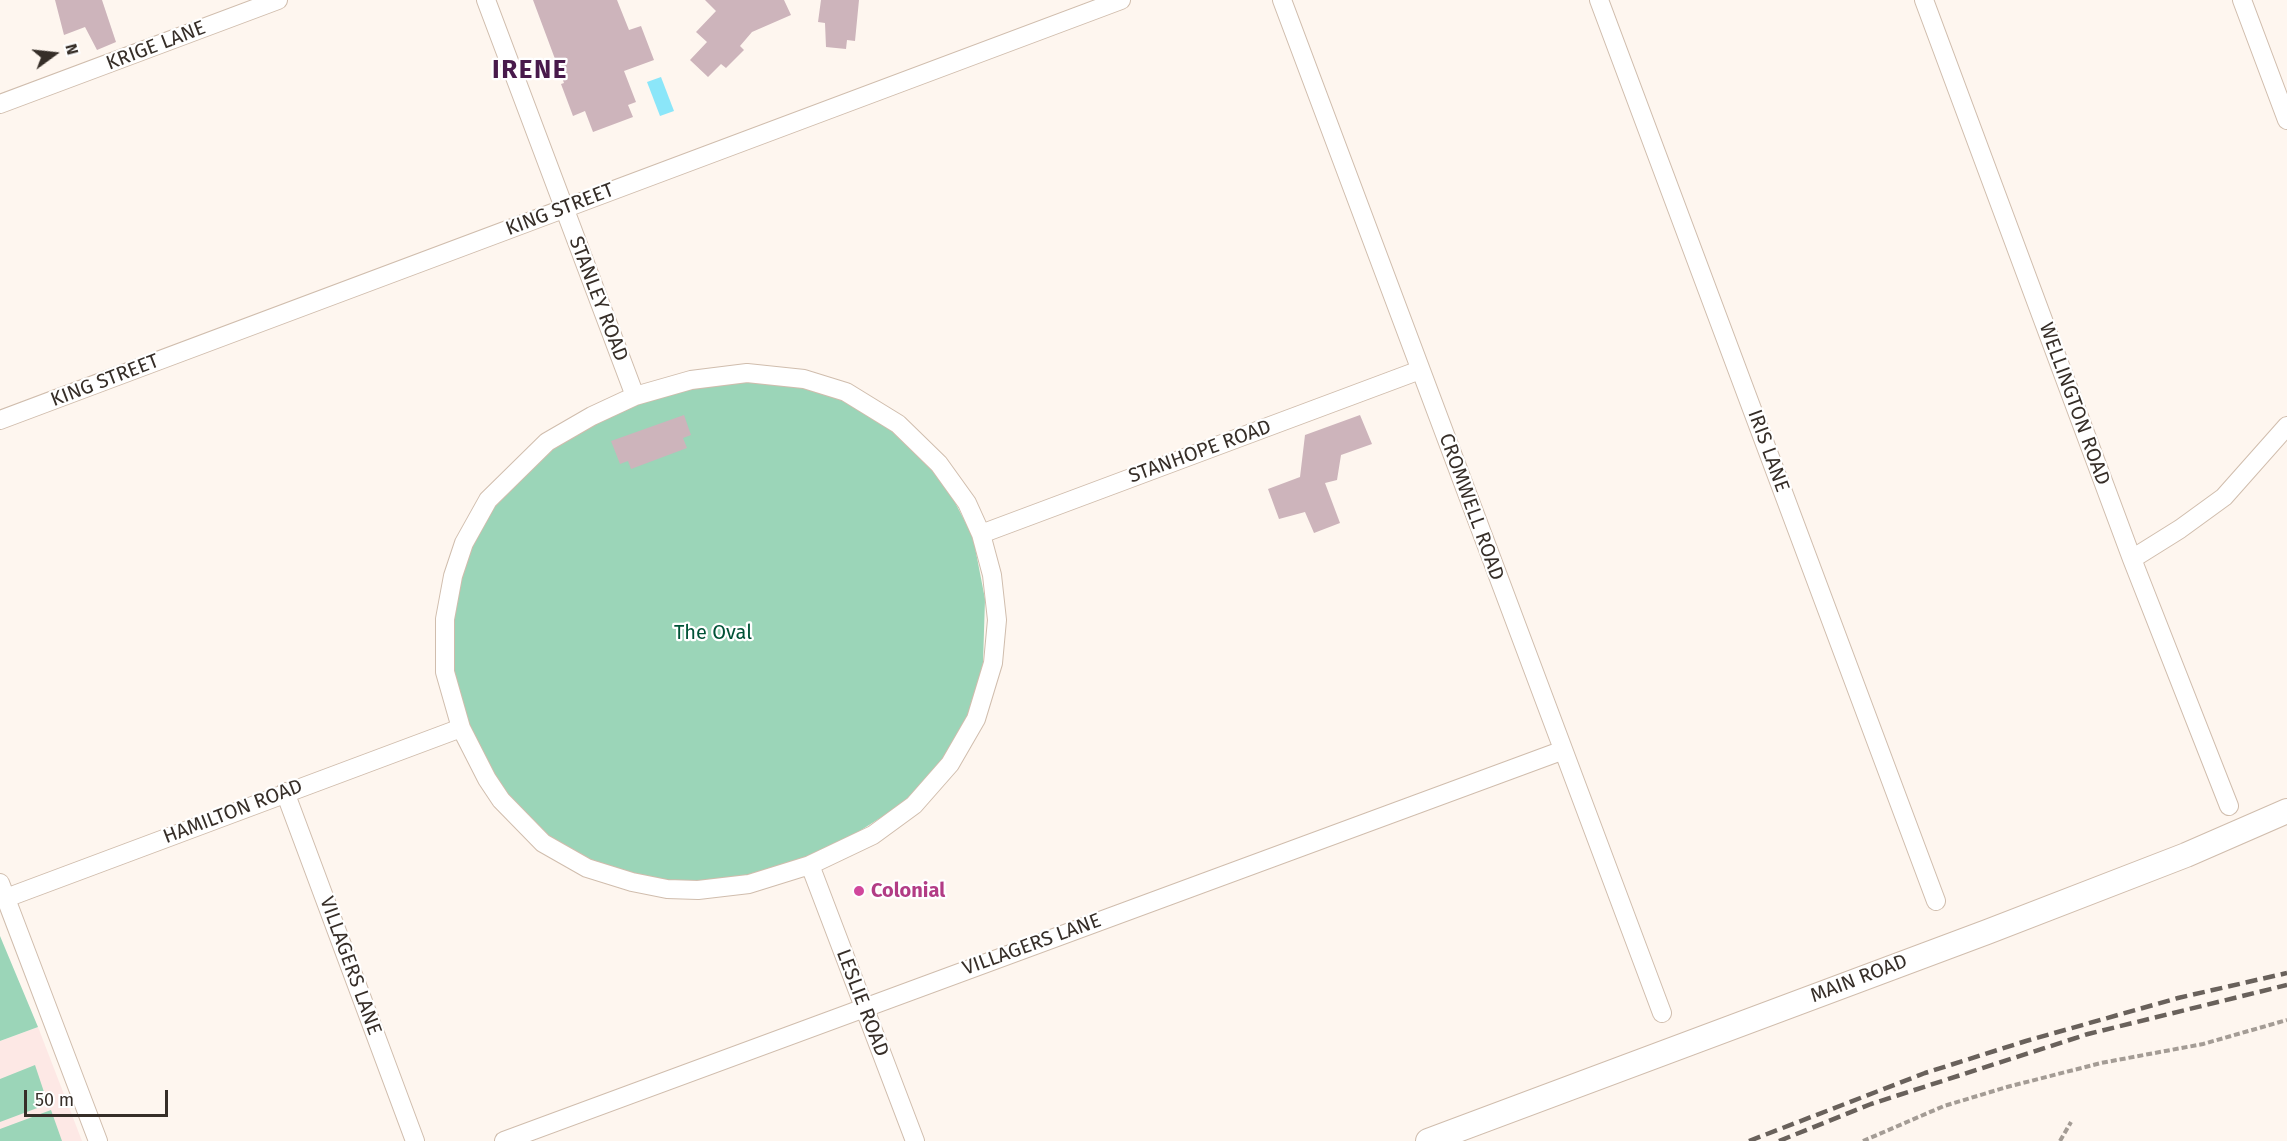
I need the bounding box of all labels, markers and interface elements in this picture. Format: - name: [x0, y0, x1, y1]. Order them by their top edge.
- street label: KRIGE LANE: [103, 16, 209, 76]
- north arrow: [24, 24, 84, 84]
- text: N: [61, 42, 82, 57]
- district label: IRENE: [492, 55, 568, 87]
- street label: KING STREET: [503, 178, 617, 242]
- street label: STANLEY ROAD: [563, 233, 633, 365]
- street label: WELLINGTON ROAD: [2033, 319, 2115, 489]
- street label: KING STREET: [48, 349, 162, 413]
- street label: IRIS LANE: [1742, 407, 1794, 495]
- street label: STANHOPE ROAD: [1125, 415, 1275, 489]
- street label: CROMWELL ROAD: [1433, 430, 1509, 584]
- park label: The Oval: [674, 621, 752, 645]
- street label: HAMILTON ROAD: [160, 774, 306, 850]
- place label: Colonial: [871, 879, 945, 903]
- marker: Colonial: [852, 884, 866, 898]
- street label: VILLAGERS LANE: [314, 894, 386, 1038]
- street label: VILLAGERS LANE: [960, 909, 1104, 981]
- street label: LESLIE ROAD: [831, 946, 893, 1060]
- street label: MAIN ROAD: [1807, 950, 1911, 1008]
- scale bar: [27, 1078, 171, 1116]
- text: 50 m: [35, 1089, 74, 1111]

